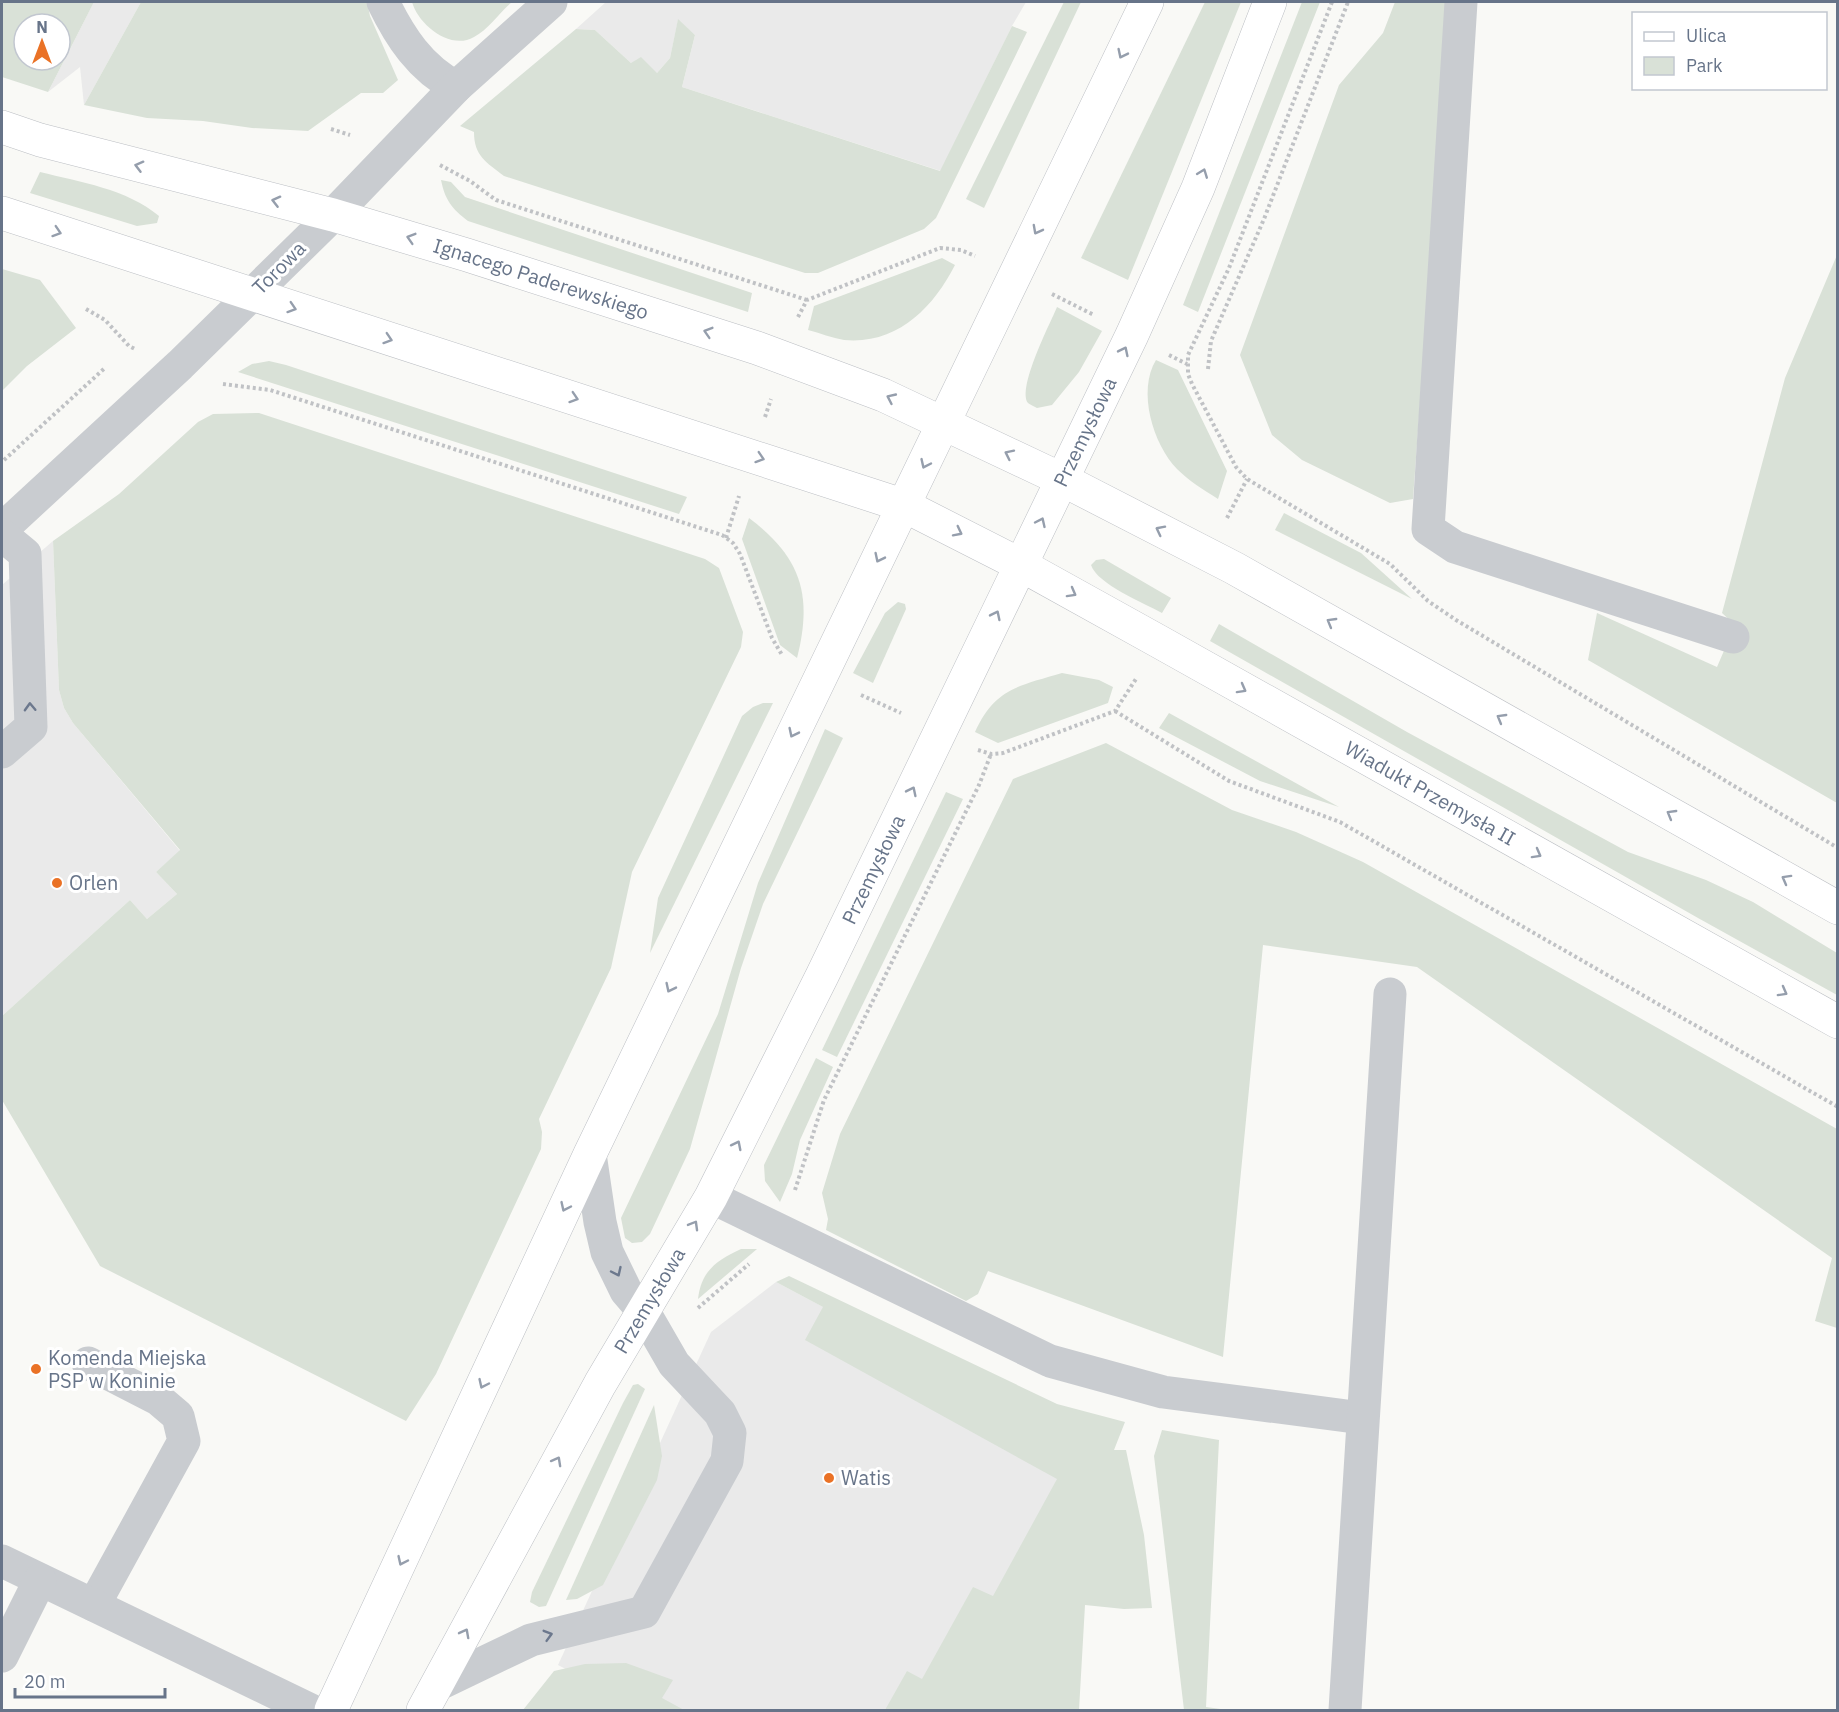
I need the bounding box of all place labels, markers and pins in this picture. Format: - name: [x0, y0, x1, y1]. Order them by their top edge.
- place label: Orlen: [69, 869, 118, 896]
- marker: Orlen: [50, 876, 64, 890]
- place label: Komenda Miejska PSP w Koninie: [48, 1344, 207, 1394]
- marker: Komenda Miejska PSP w Koninie: [29, 1362, 43, 1376]
- place label: Watis: [841, 1464, 891, 1491]
- marker: Watis: [822, 1471, 836, 1485]

